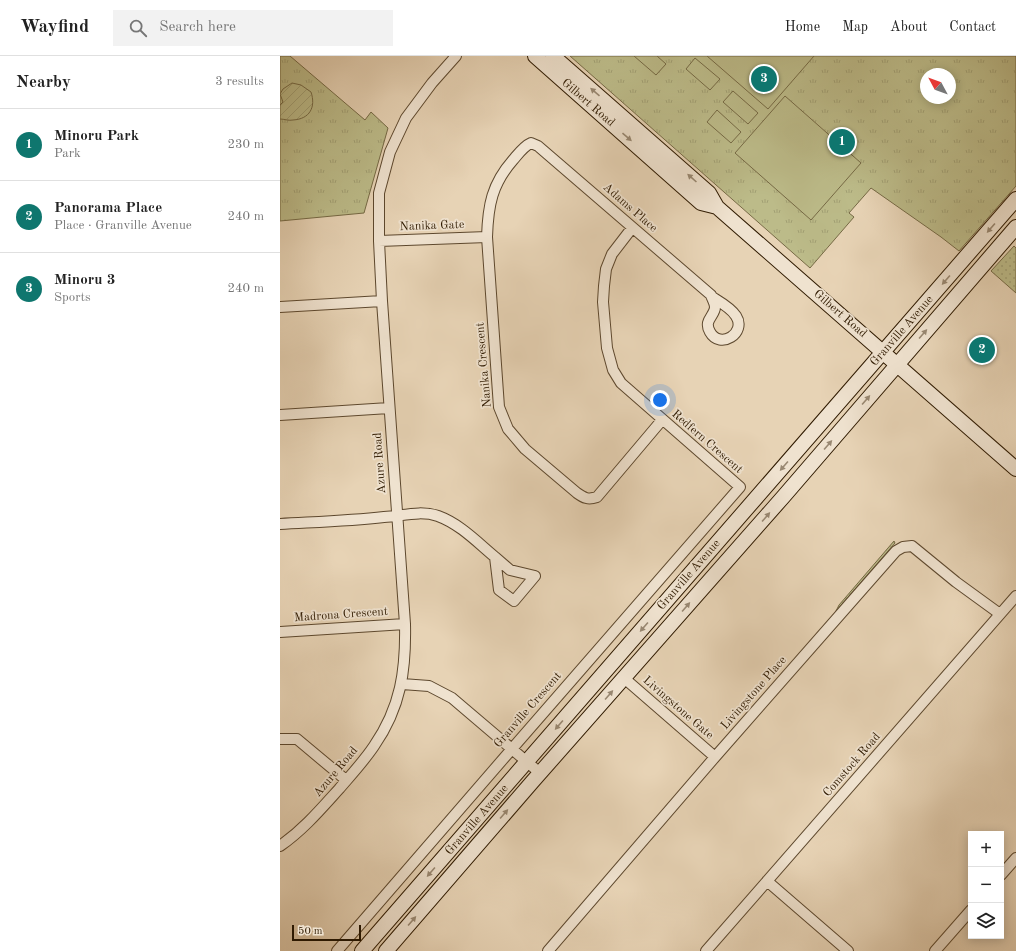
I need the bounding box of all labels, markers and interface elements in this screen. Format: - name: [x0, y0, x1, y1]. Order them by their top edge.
- search box: [113, 10, 393, 46]
- icon: search: [127, 17, 149, 39]
- text: Wayfind: [20, 18, 89, 37]
- text: Search here: [159, 20, 236, 35]
- text: Home: [785, 20, 820, 34]
- text: Map: [842, 20, 868, 34]
- text: About: [890, 20, 927, 34]
- text: Contact: [949, 20, 996, 34]
- pin: 3: [751, 64, 777, 94]
- north arrow: [920, 68, 956, 104]
- text: Nearby: [16, 74, 71, 91]
- text: 3 results: [215, 75, 264, 88]
- street label: Gilbert Road: [559, 77, 617, 129]
- one-way arrow: [590, 88, 599, 97]
- pin: 1: [829, 127, 855, 157]
- text: Minoru Park: [54, 129, 139, 144]
- one-way arrow: [622, 133, 632, 142]
- text: 1: [25, 138, 33, 151]
- text: 230 m: [227, 138, 264, 151]
- text: Park: [54, 147, 81, 160]
- one-way arrow: [687, 174, 697, 183]
- street label: Adams Place: [601, 181, 660, 235]
- text: Panorama Place: [54, 201, 162, 216]
- text: 2: [25, 210, 33, 223]
- text: 240 m: [227, 210, 264, 223]
- text: Place · Granville Avenue: [54, 219, 192, 232]
- street label: Nanika Gate: [399, 219, 465, 233]
- one-way arrow: [986, 223, 995, 234]
- text: Minoru 3: [54, 273, 115, 288]
- one-way arrow: [942, 275, 951, 285]
- text: 3: [25, 282, 33, 295]
- text: 240 m: [227, 282, 264, 295]
- street label: Gilbert Road: [811, 288, 869, 340]
- text: Sports: [54, 291, 91, 304]
- street label: Granville Avenue: [868, 293, 936, 369]
- street label: Nanika Crescent: [474, 322, 494, 408]
- one-way arrow: [918, 329, 927, 340]
- pin: 2: [969, 335, 995, 365]
- your location: [650, 390, 670, 410]
- one-way arrow: [862, 395, 871, 406]
- street label: Redfern Crescent: [669, 408, 745, 476]
- street label: Azure Road: [372, 432, 388, 494]
- one-way arrow: [823, 440, 832, 450]
- one-way arrow: [780, 460, 789, 471]
- one-way arrow: [761, 511, 770, 522]
- street label: Granville Avenue: [655, 537, 723, 613]
- one-way arrow: [682, 602, 691, 612]
- street label: Madrona Crescent: [294, 606, 388, 624]
- one-way arrow: [639, 622, 648, 632]
- street label: Livingstone Place: [719, 654, 789, 732]
- street label: Granville Crescent: [492, 670, 564, 750]
- street label: Livingstone Gate: [641, 674, 716, 742]
- one-way arrow: [604, 690, 613, 701]
- one-way arrow: [554, 720, 563, 731]
- street label: Comstock Road: [821, 731, 883, 799]
- street label: Azure Road: [312, 745, 360, 799]
- street label: Granville Avenue: [443, 782, 511, 858]
- one-way arrow: [500, 809, 509, 820]
- map controls: [968, 831, 1004, 939]
- button: +: [968, 831, 1004, 867]
- one-way arrow: [427, 866, 436, 877]
- button: −: [968, 867, 1004, 903]
- button: layers: [968, 903, 1004, 939]
- one-way arrow: [407, 916, 416, 927]
- scale bar: [292, 923, 361, 942]
- text: 50 m: [298, 926, 323, 937]

